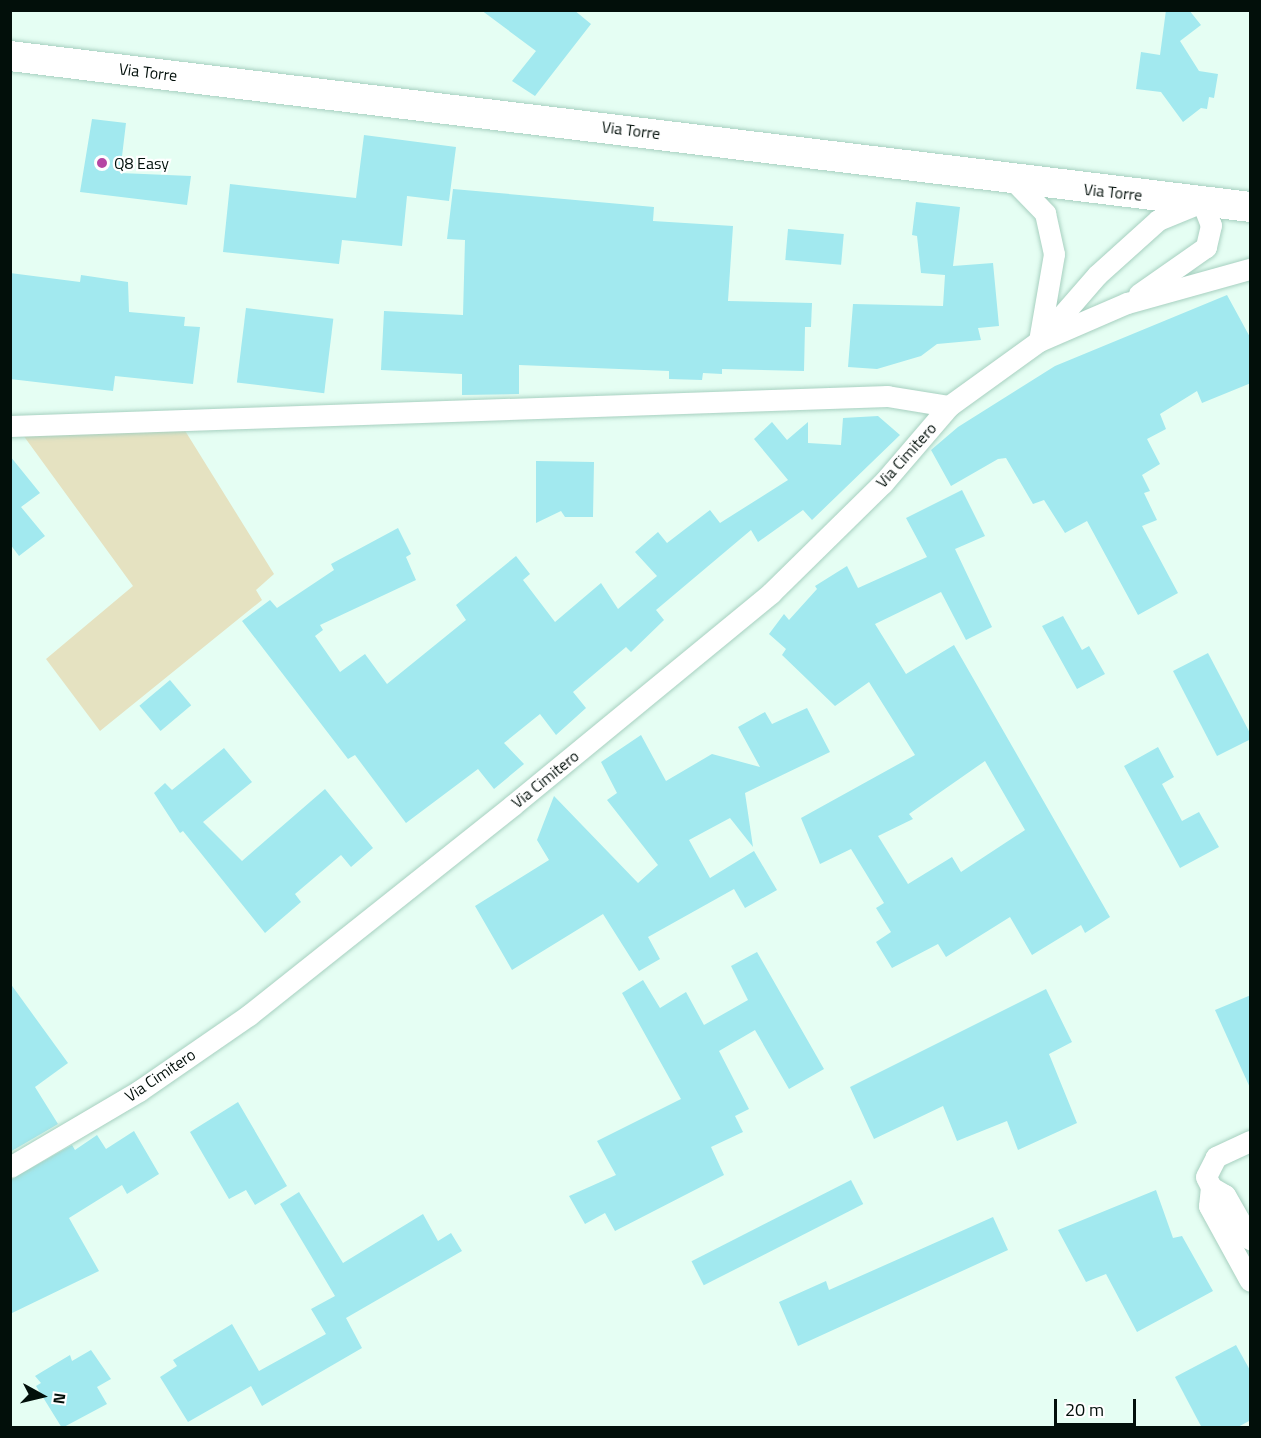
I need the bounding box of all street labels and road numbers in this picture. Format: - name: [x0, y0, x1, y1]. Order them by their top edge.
- street label: Via Torre: [118, 59, 178, 85]
- street label: Via Torre: [601, 117, 661, 143]
- street label: Via Torre: [1083, 179, 1143, 205]
- street label: Via Cimitero: [872, 418, 940, 492]
- street label: Via Cimitero: [507, 746, 583, 812]
- street label: Via Cimitero: [121, 1044, 199, 1106]

